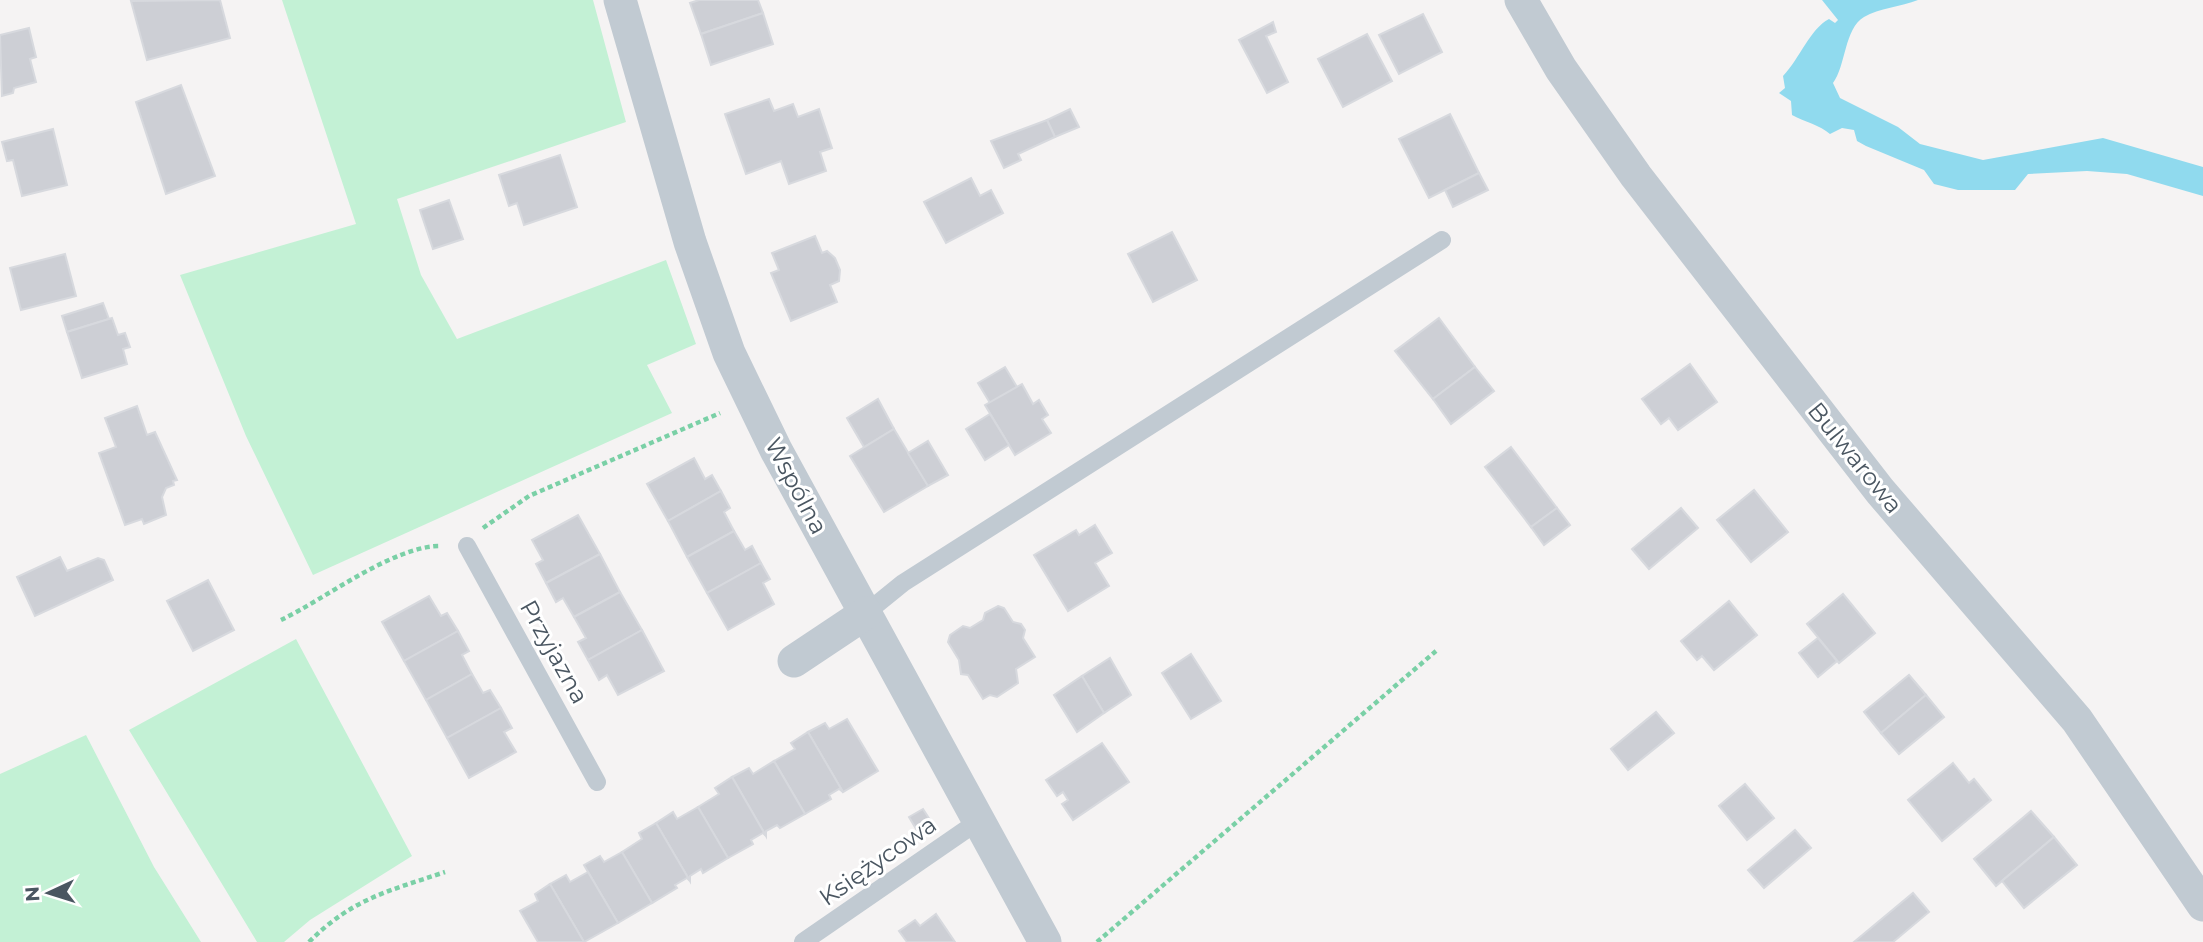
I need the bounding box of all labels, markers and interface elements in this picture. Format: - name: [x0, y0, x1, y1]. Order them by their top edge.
- street label: Bulwarowa: [1802, 396, 1909, 519]
- street label: Wspólna: [759, 433, 834, 539]
- street label: Przyjazna: [514, 595, 595, 709]
- street label: Księżycowa: [814, 810, 942, 912]
- north arrow: [14, 858, 84, 928]
- text: N: [21, 886, 45, 903]

